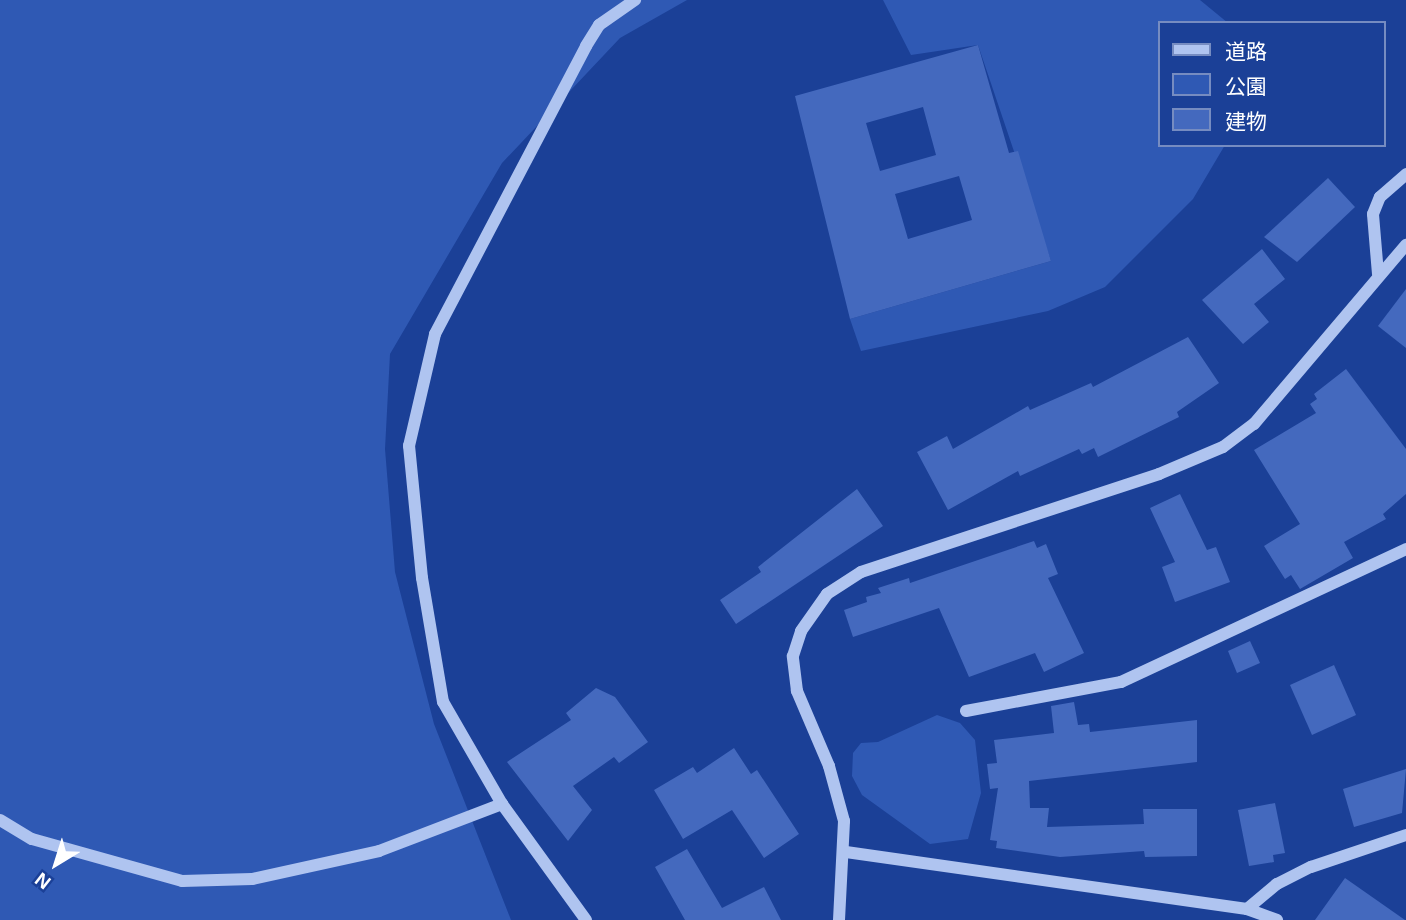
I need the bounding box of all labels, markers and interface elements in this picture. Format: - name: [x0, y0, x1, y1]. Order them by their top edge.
- legend: [1158, 21, 1385, 147]
- text: 道路: [1225, 40, 1267, 63]
- text: 公園: [1225, 75, 1267, 98]
- text: 建物: [1225, 110, 1267, 133]
- north arrow: [21, 829, 91, 899]
- text: N: [31, 868, 55, 893]

